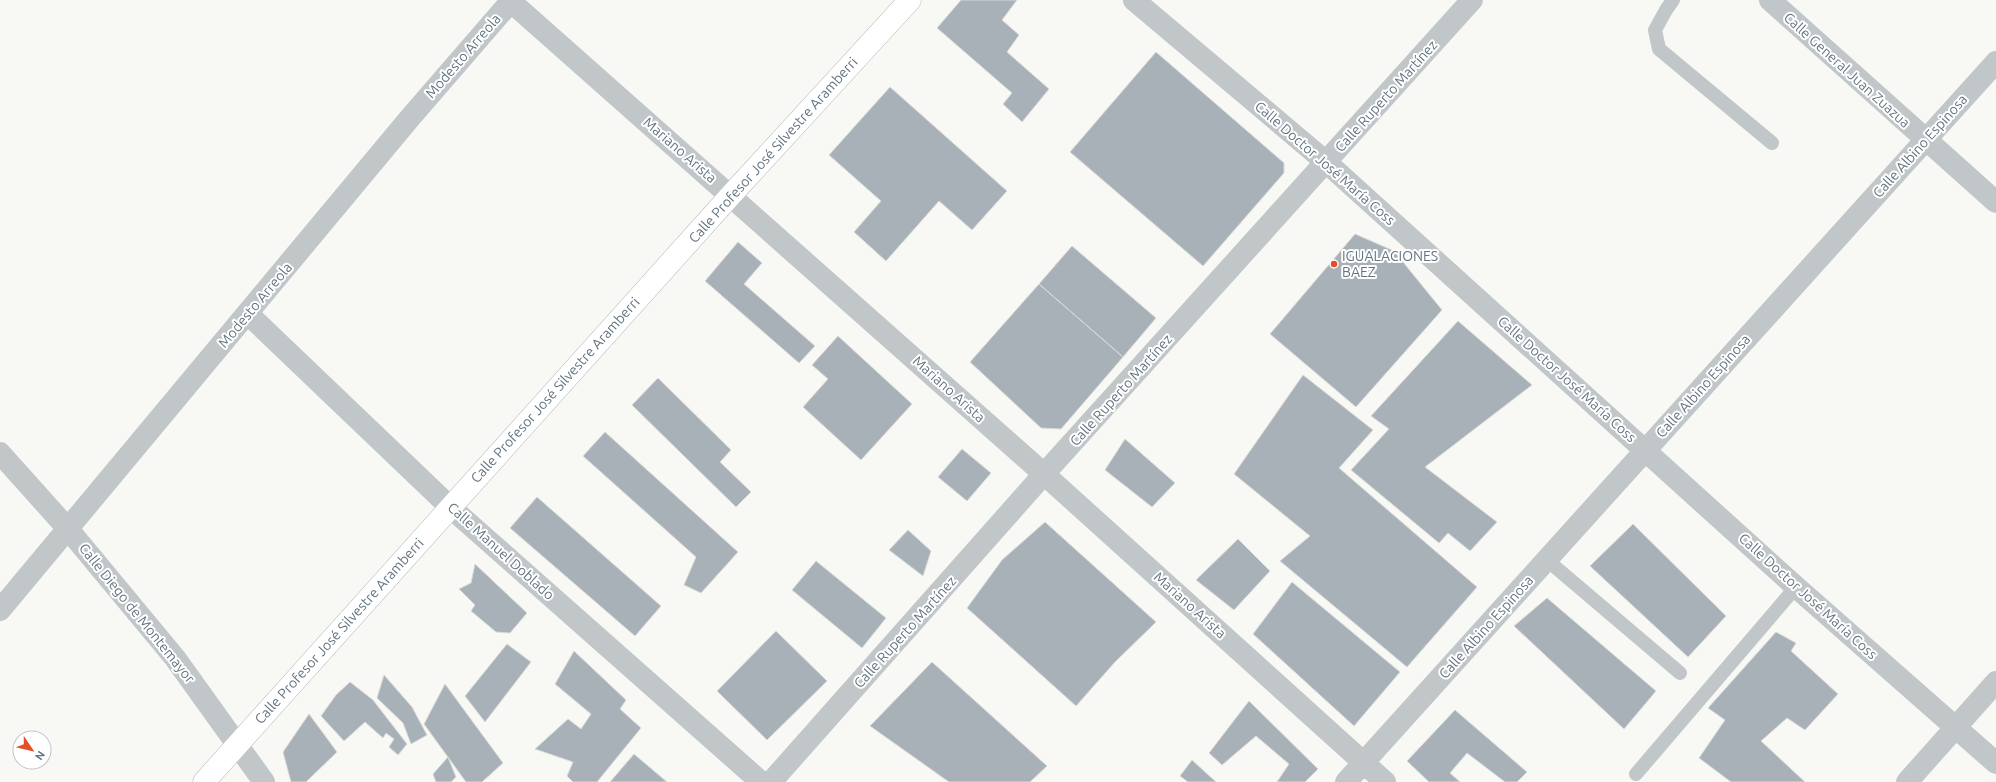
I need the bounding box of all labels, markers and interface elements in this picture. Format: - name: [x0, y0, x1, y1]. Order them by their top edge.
- street label: Calle General Juan Zuazua: [1781, 9, 1913, 131]
- street label: Modesto Arreola: [422, 11, 504, 101]
- street label: Calle Ruperto Martínez: [1332, 37, 1440, 155]
- street label: Calle Profesor José Silvestre Aramberri: [685, 54, 861, 246]
- street label: Calle Albino Espinosa: [1870, 91, 1970, 201]
- street label: Calle Doctor José María Coss: [1252, 98, 1398, 228]
- street label: Mariano Arista: [640, 114, 720, 186]
- place label: IGUALACIONES BAEZ: [1342, 248, 1438, 280]
- street label: Modesto Arreola: [215, 259, 295, 351]
- marker: IGUALACIONES BAEZ: [1329, 259, 1339, 269]
- street label: Calle Profesor José Silvestre Aramberri: [467, 294, 643, 486]
- street label: Calle Doctor José María Coss: [1495, 313, 1639, 445]
- street label: Calle Ruperto Martínez: [1067, 331, 1175, 449]
- street label: Calle Albino Espinosa: [1653, 331, 1753, 441]
- street label: Mariano Arista: [910, 353, 988, 425]
- street label: Calle Manuel Doblado: [445, 499, 557, 603]
- street label: Calle Doctor José María Coss: [1736, 530, 1880, 662]
- street label: Calle Profesor José Silvestre Aramberri: [251, 535, 427, 727]
- street label: Calle Diego de Montemayor: [76, 540, 199, 686]
- street label: Mariano Arista: [1151, 569, 1229, 641]
- street label: Calle Albino Espinosa: [1436, 572, 1536, 682]
- street label: Calle Ruperto Martínez: [851, 573, 959, 691]
- north arrow: [12, 730, 52, 770]
- text: N: [33, 749, 47, 763]

